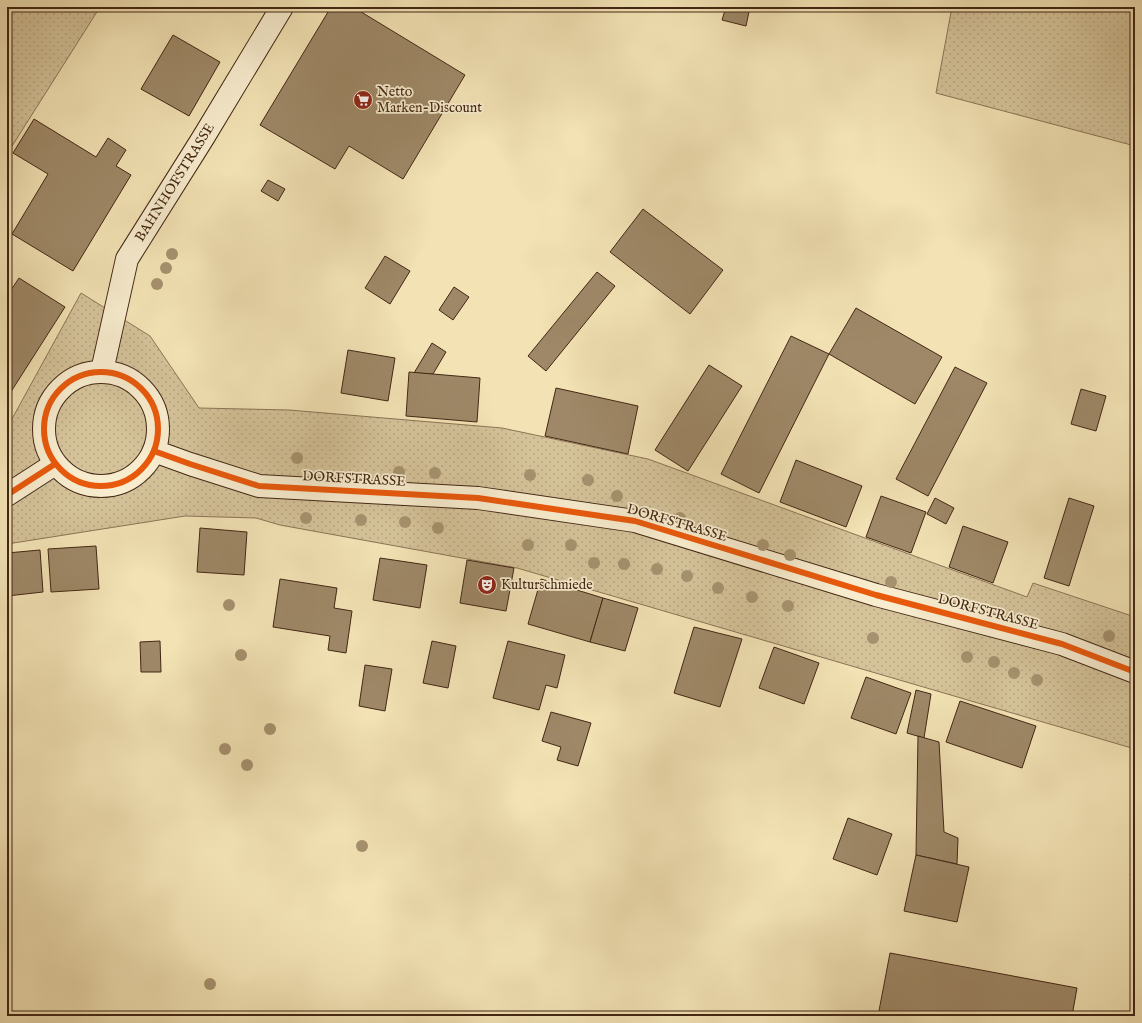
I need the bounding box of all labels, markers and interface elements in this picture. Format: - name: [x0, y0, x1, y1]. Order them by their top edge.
- place label: Netto Marken-Discount: [377, 83, 482, 117]
- supermarket icon: Netto Marken-Discount: [352, 89, 374, 111]
- street label: BAHNHOFSTRASSE: [131, 120, 219, 245]
- street label: DORFSTRASSE: [302, 467, 406, 491]
- street label: DORFSTRASSE: [625, 500, 730, 546]
- theatre icon: Kulturschmiede: [476, 574, 498, 596]
- place label: Kulturschmiede: [501, 576, 593, 594]
- street label: DORFSTRASSE: [936, 590, 1041, 634]

